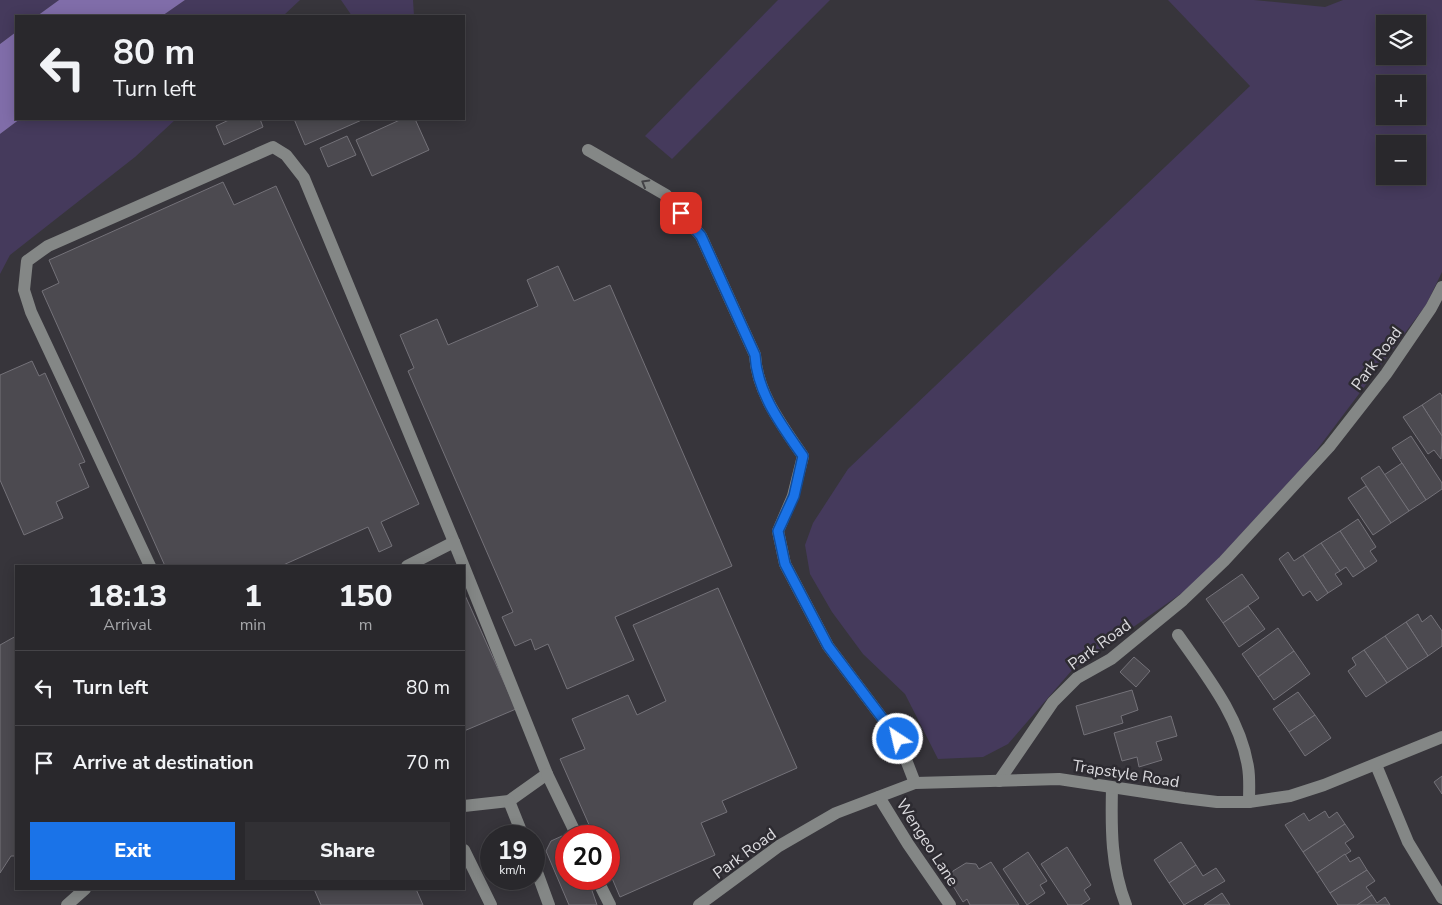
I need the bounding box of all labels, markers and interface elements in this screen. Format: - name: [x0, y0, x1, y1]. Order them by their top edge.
- map controls: [1376, 15, 1426, 185]
- button: layers: [1376, 15, 1426, 65]
- text: 80 m: [113, 29, 195, 76]
- icon: left: [30, 35, 95, 100]
- text: Turn left: [113, 74, 196, 104]
- button: +: [1376, 75, 1426, 125]
- button: −: [1376, 135, 1426, 185]
- one-way arrow: [641, 179, 650, 189]
- pin: [660, 192, 702, 234]
- icon: arrive: [667, 199, 695, 227]
- street label: Park Road: [1346, 322, 1407, 395]
- text: 18:13: [87, 576, 167, 617]
- text: 1: [244, 576, 262, 617]
- text: 150: [339, 576, 393, 617]
- text: Arrival: [103, 614, 151, 636]
- text: min: [240, 614, 266, 636]
- text: m: [359, 614, 372, 636]
- street label: Park Road: [1063, 614, 1136, 675]
- icon: left: [30, 674, 58, 702]
- text: Turn left: [73, 675, 148, 701]
- text: 80 m: [406, 675, 450, 701]
- position arrow: [871, 712, 923, 764]
- icon: arrive: [30, 749, 58, 777]
- text: Arrive at destination: [73, 750, 254, 776]
- text: 70 m: [406, 750, 450, 776]
- street label: Trapstyle Road: [1071, 755, 1181, 793]
- street label: Wengeo Lane: [891, 795, 964, 890]
- button: Exit: [30, 822, 235, 880]
- button: Share: [245, 822, 450, 880]
- street label: Park Road: [708, 823, 781, 884]
- speed limit sign: 20: [555, 825, 620, 890]
- text: 19: [497, 834, 528, 868]
- text: km/h: [499, 862, 526, 878]

